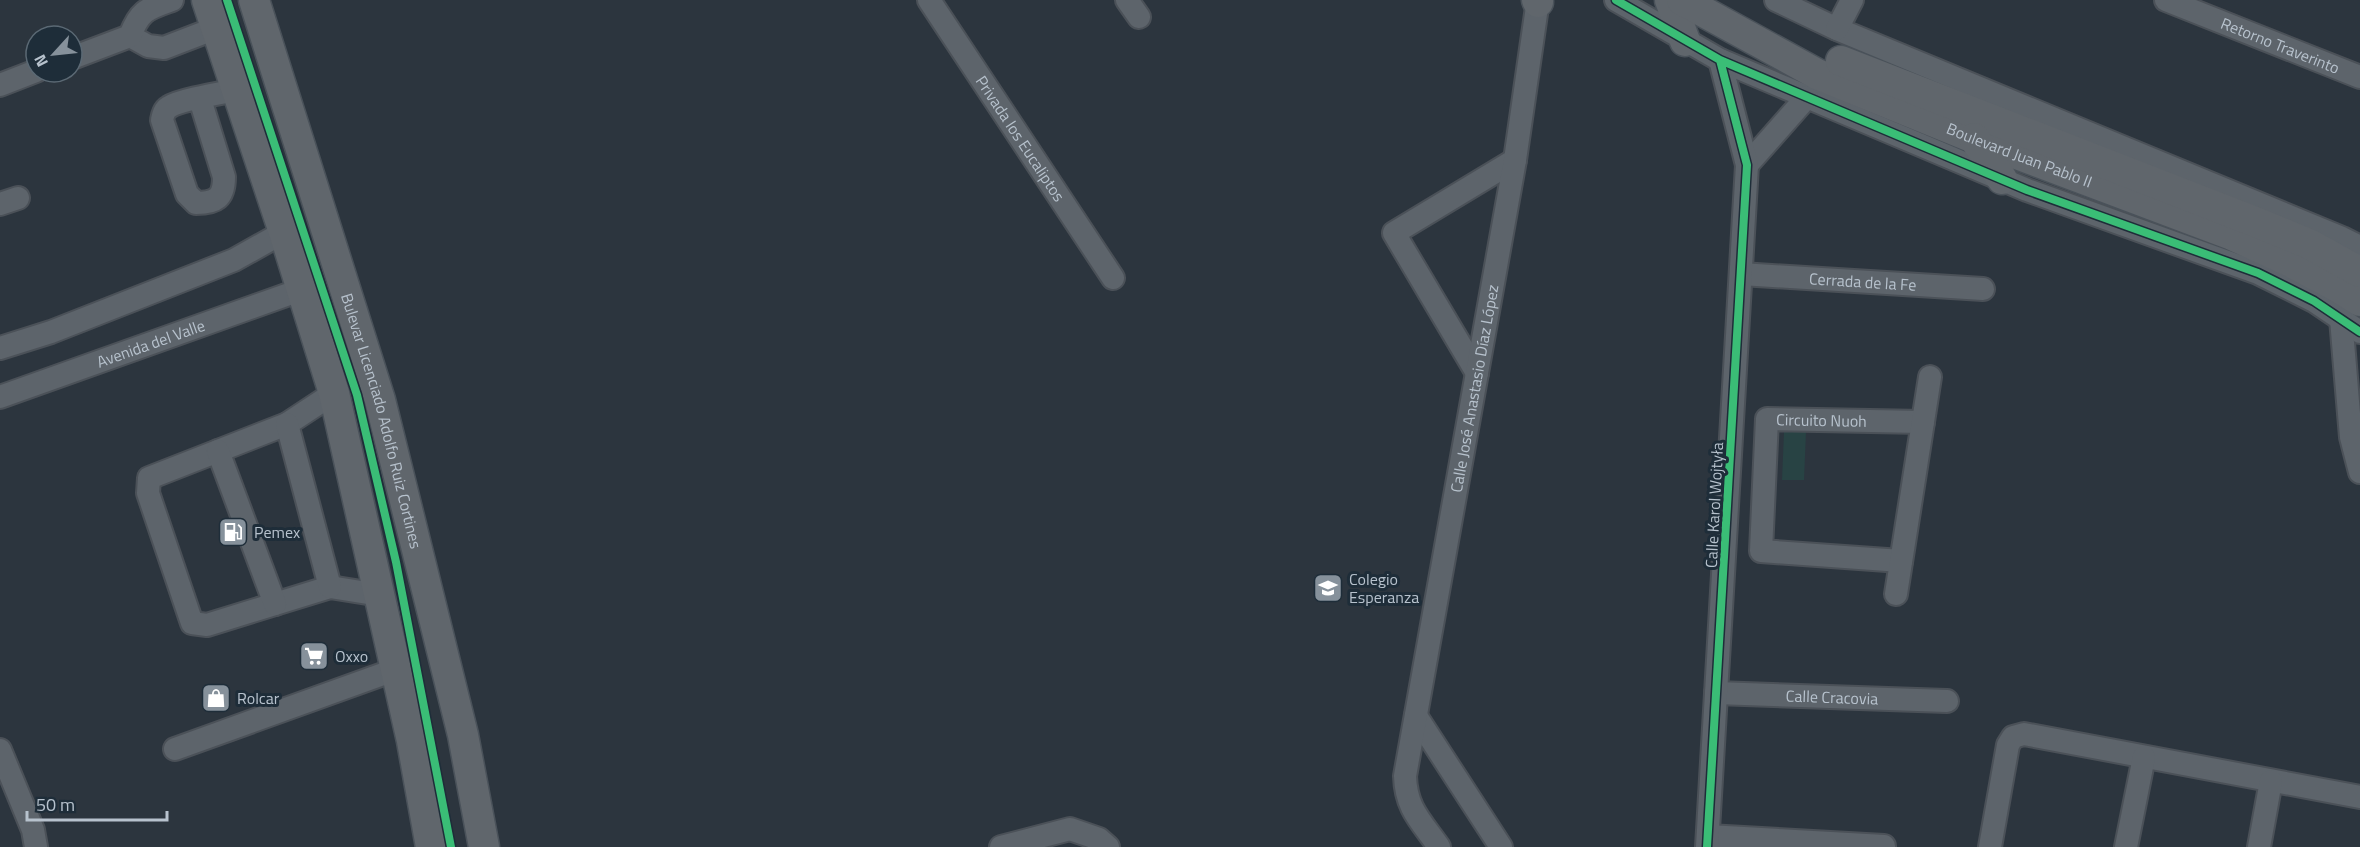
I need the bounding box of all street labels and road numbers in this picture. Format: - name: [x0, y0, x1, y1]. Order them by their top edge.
- street label: Retorno Traverinto: [2217, 11, 2343, 80]
- street label: Privada los Eucaliptos: [970, 71, 1071, 206]
- street label: Boulevard Juan Pablo II: [1943, 116, 2096, 193]
- street label: Cerrada de la Fe: [1808, 266, 1917, 297]
- street label: Calle José Anastasio Díaz López: [1444, 283, 1505, 494]
- street label: Bulevar Licenciado Adolfo Ruiz Cortines: [335, 290, 428, 551]
- street label: Avenida del Valle: [93, 313, 208, 374]
- street label: Circuito Nuoh: [1776, 407, 1867, 433]
- street label: Calle Karol Wojtyła: [1699, 441, 1729, 569]
- street label: Calle Cracovia: [1785, 683, 1879, 711]

